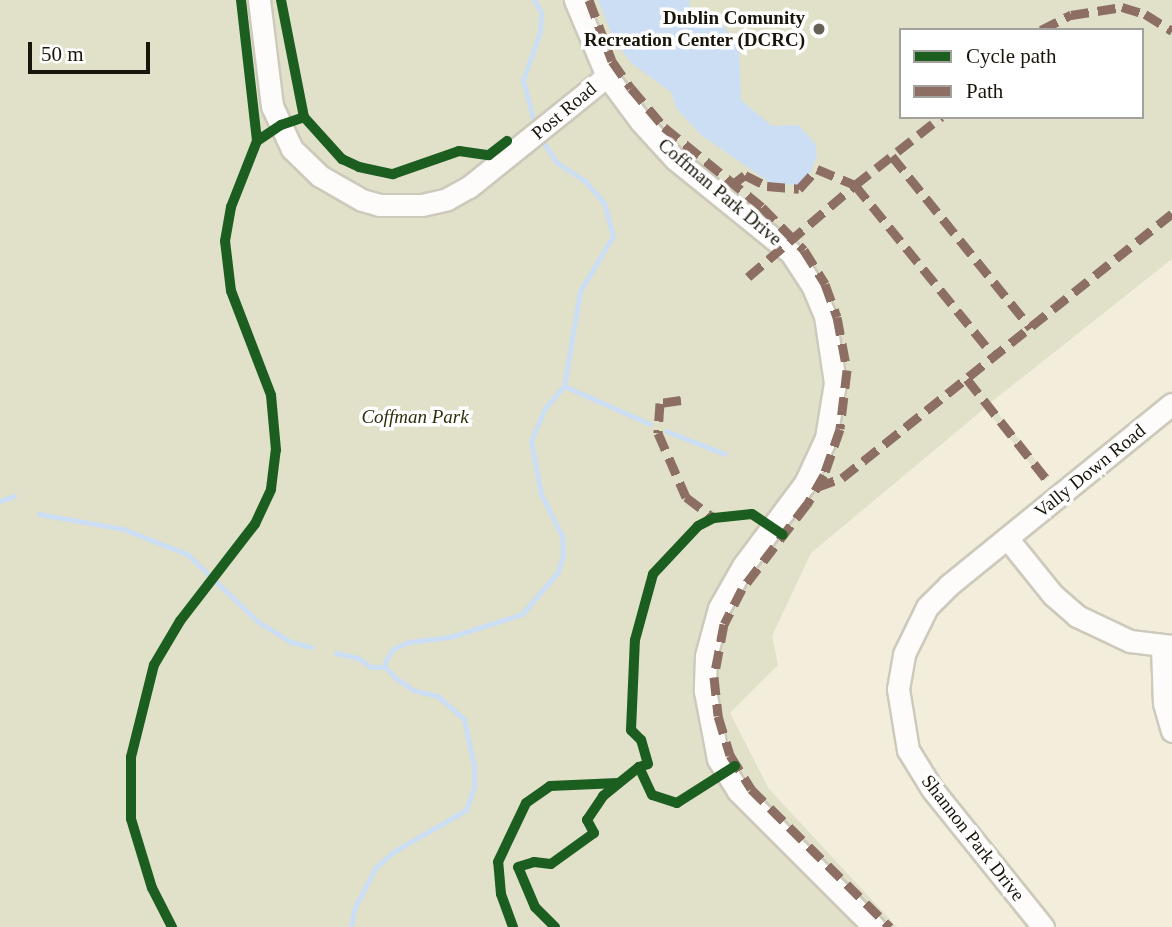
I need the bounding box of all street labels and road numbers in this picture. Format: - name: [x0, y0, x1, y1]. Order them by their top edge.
- street label: Post Road: [527, 77, 601, 145]
- street label: Coffman Park Drive: [653, 134, 787, 250]
- street label: Vally Down Road: [1030, 419, 1150, 523]
- street label: Shannon Park Drive: [917, 770, 1029, 906]

